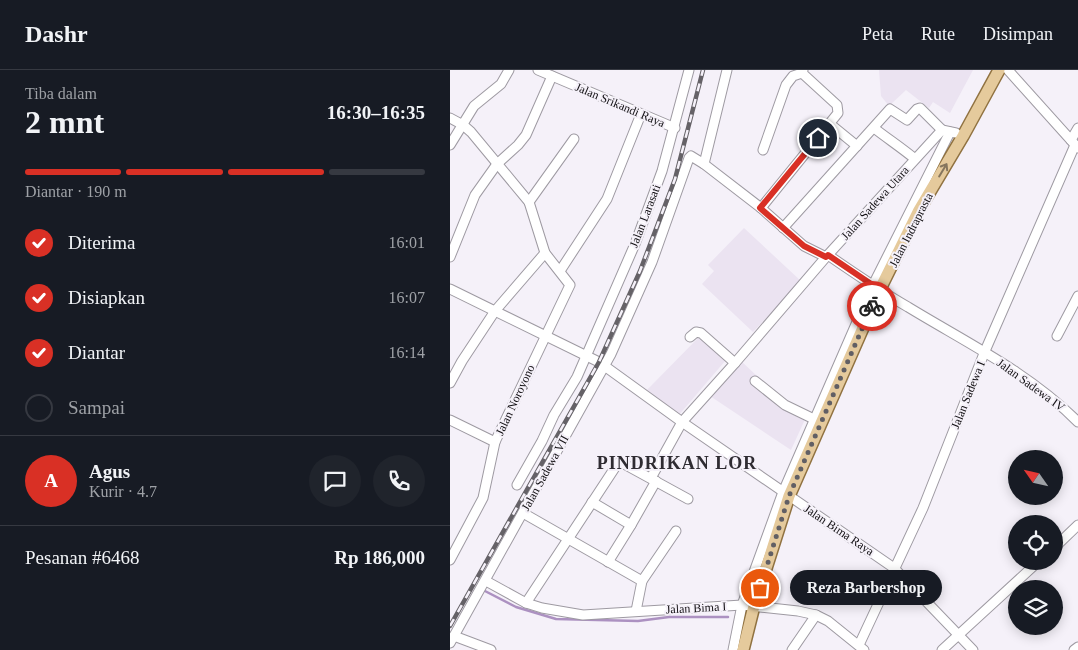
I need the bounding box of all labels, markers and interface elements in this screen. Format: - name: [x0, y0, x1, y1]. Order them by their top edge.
- text: Dashr: [25, 21, 88, 47]
- text: Peta: [862, 24, 893, 44]
- text: Rute: [921, 24, 955, 44]
- text: Disimpan: [983, 24, 1053, 44]
- street label: Jalan Srikandi Raya: [573, 80, 668, 130]
- text: Tiba dalam: [25, 85, 97, 102]
- text: 16:30–16:35: [327, 102, 425, 123]
- text: 2 mnt: [25, 104, 104, 140]
- pin: [797, 117, 839, 159]
- icon: home: [804, 124, 832, 152]
- street label: Jalan Sadewa Utara: [838, 163, 912, 243]
- one-way arrow: [938, 164, 948, 178]
- street label: Jalan Larasati: [627, 182, 664, 249]
- text: Diantar · 190 m: [25, 183, 127, 200]
- street label: Jalan Indraprasta: [886, 190, 936, 270]
- icon: check: [25, 229, 53, 257]
- text: Diterima: [68, 232, 136, 253]
- text: 16:01: [389, 234, 425, 251]
- courier: [847, 281, 897, 331]
- icon: check: [25, 284, 53, 312]
- text: Disiapkan: [68, 287, 145, 308]
- text: 16:07: [389, 289, 425, 306]
- icon: bike: [858, 292, 886, 320]
- icon: check: [25, 339, 53, 367]
- text: Diantar: [68, 342, 125, 363]
- text: 16:14: [389, 344, 425, 361]
- street label: Jalan Sadewa IV: [994, 356, 1068, 415]
- street label: Jalan Sadewa I: [948, 359, 988, 431]
- street label: Jalan Noroyono: [493, 362, 537, 438]
- text: Sampai: [68, 397, 125, 418]
- street label: Jalan Sadewa VII: [518, 433, 572, 513]
- north arrow: [1008, 450, 1062, 505]
- map controls: [1008, 450, 1063, 635]
- district label: PINDRIKAN LOR: [597, 453, 757, 473]
- button: chat: [309, 455, 361, 507]
- button: phone: [373, 455, 425, 507]
- text: Agus: [89, 461, 130, 482]
- text: A: [44, 470, 58, 491]
- text: Kurir · 4.7: [89, 483, 157, 500]
- street label: Jalan Bima Raya: [801, 501, 877, 559]
- button: locate: [1008, 515, 1063, 570]
- text: Pesanan #6468: [25, 547, 140, 568]
- text: Rp 186,000: [334, 547, 425, 568]
- pin: [739, 567, 781, 609]
- callout: Reza Barbershop: [790, 570, 942, 606]
- icon: bag: [746, 574, 774, 602]
- text: Reza Barbershop: [807, 579, 925, 596]
- button: layers: [1008, 580, 1063, 635]
- street label: Jalan Bima I: [665, 599, 727, 617]

